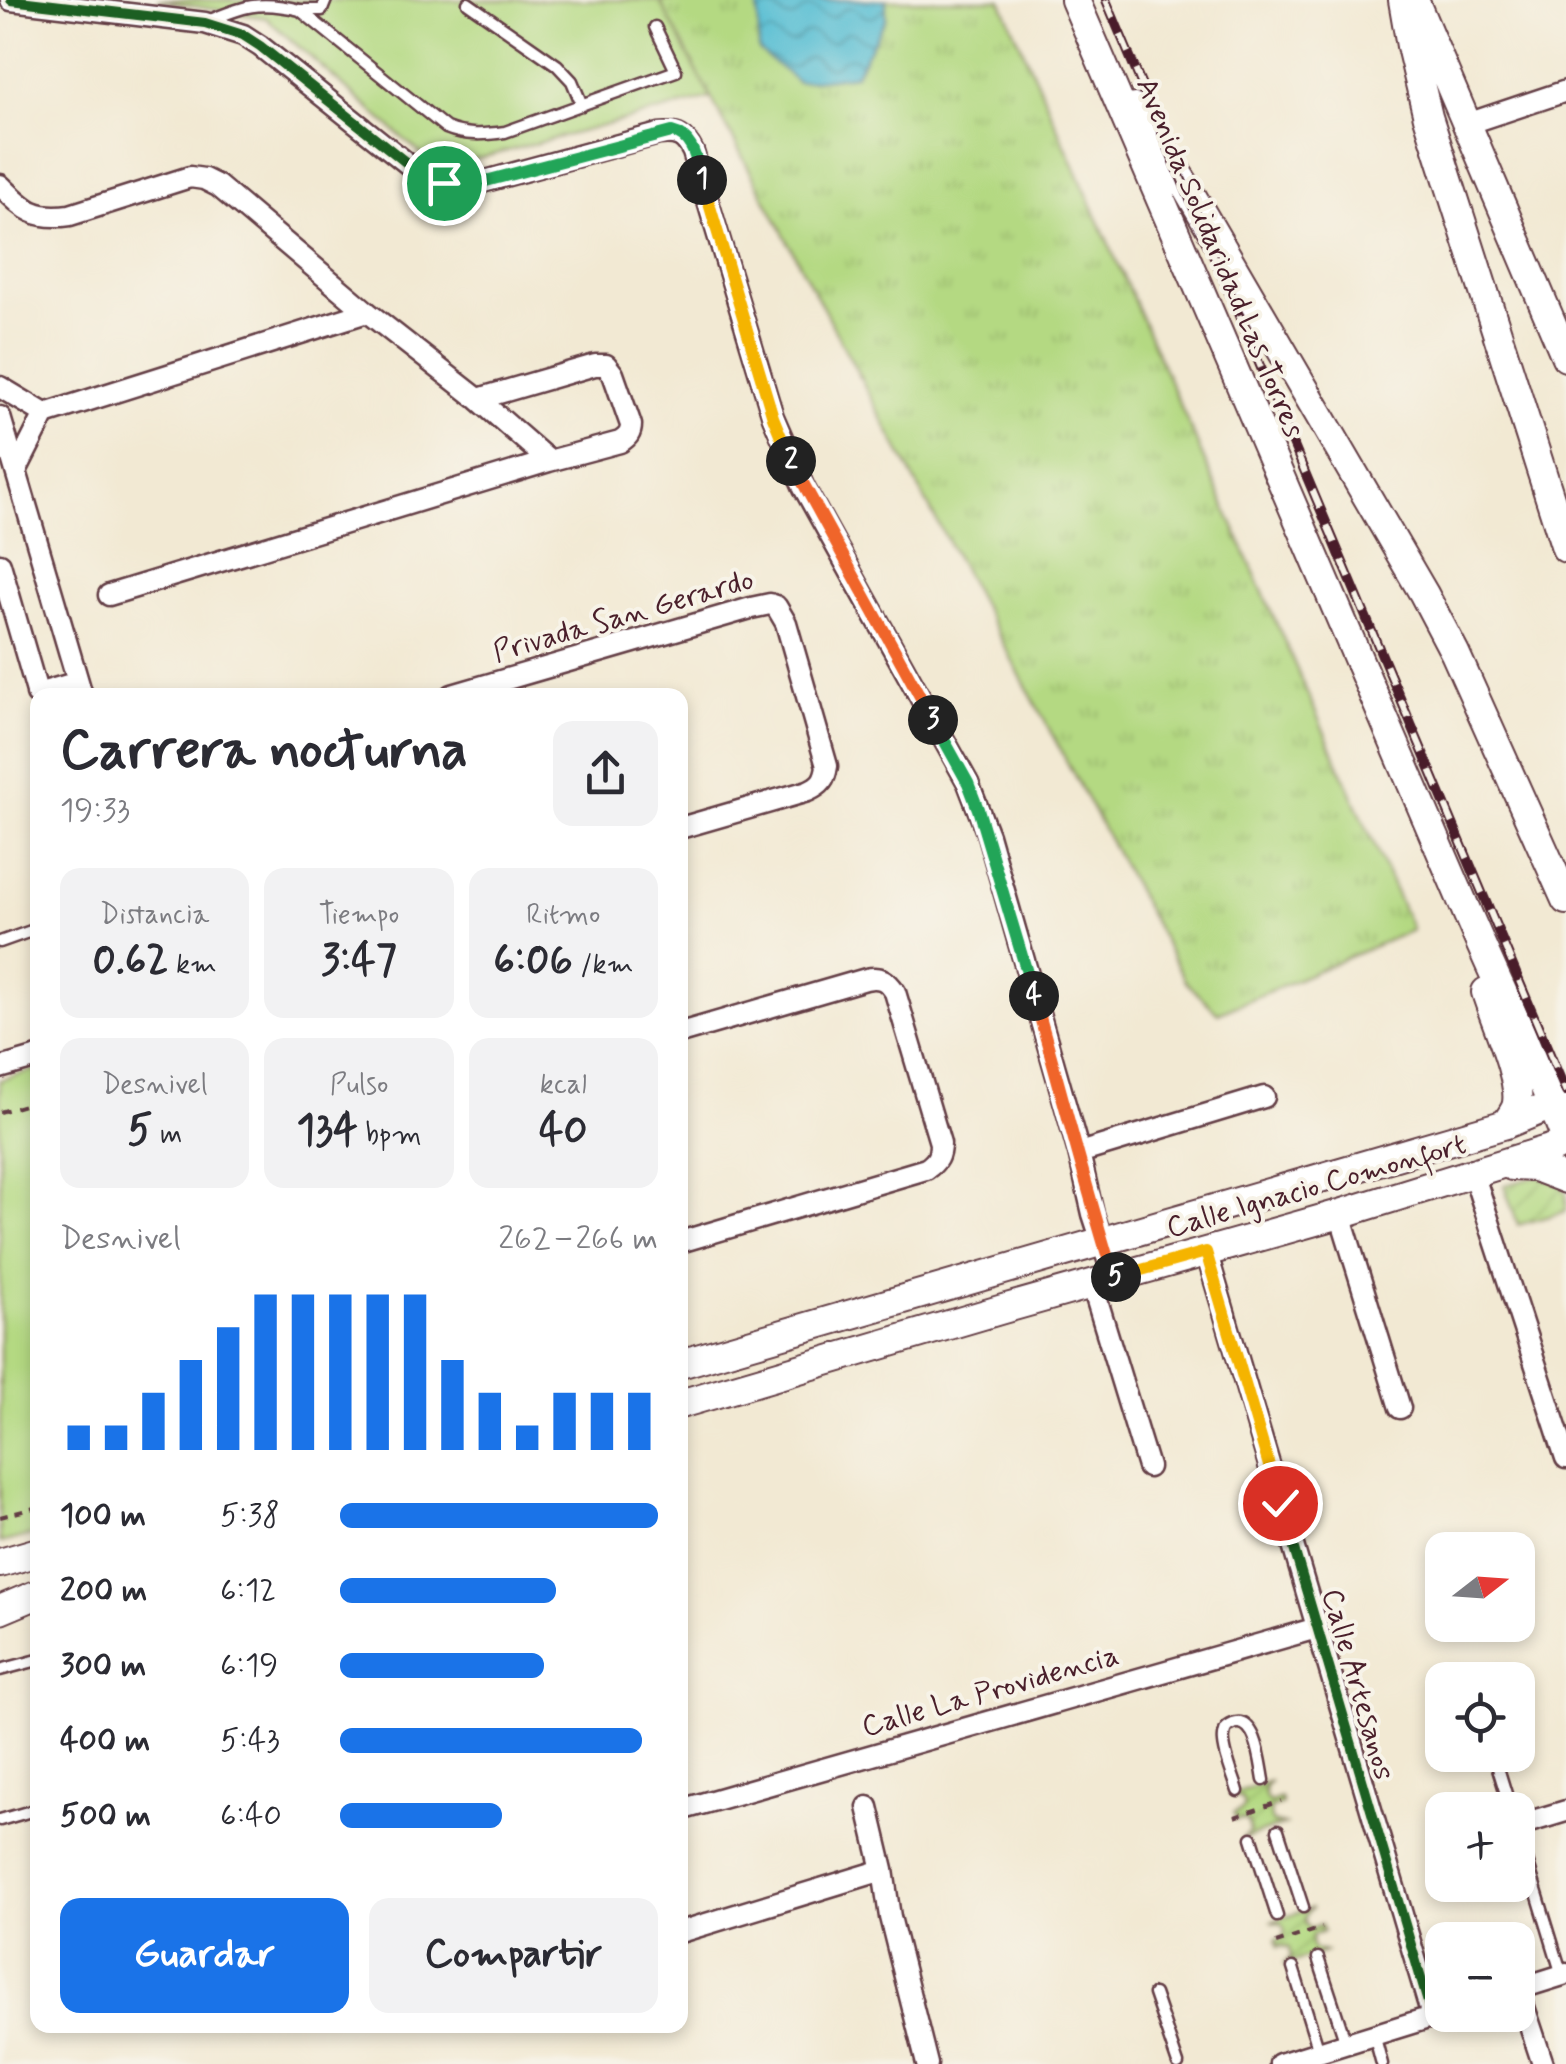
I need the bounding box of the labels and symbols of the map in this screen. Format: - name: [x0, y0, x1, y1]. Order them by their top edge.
- street label: Avenida Solidaridad Las Torres: [1126, 72, 1313, 443]
- pin: [402, 141, 487, 226]
- pin: 1: [677, 155, 727, 205]
- pin: 2: [766, 436, 816, 486]
- street label: Privada San Gerardo: [489, 561, 758, 672]
- pin: 3: [908, 695, 958, 745]
- pin: 4: [1009, 971, 1059, 1021]
- street label: Calle Ignacio Comonfort: [1162, 1125, 1471, 1250]
- pin: 5: [1091, 1252, 1141, 1302]
- pin: [1238, 1461, 1323, 1546]
- north arrow: [1425, 1532, 1535, 1642]
- street label: Calle Artesanos: [1312, 1584, 1403, 1785]
- street label: Calle La Providencia: [857, 1636, 1124, 1747]

